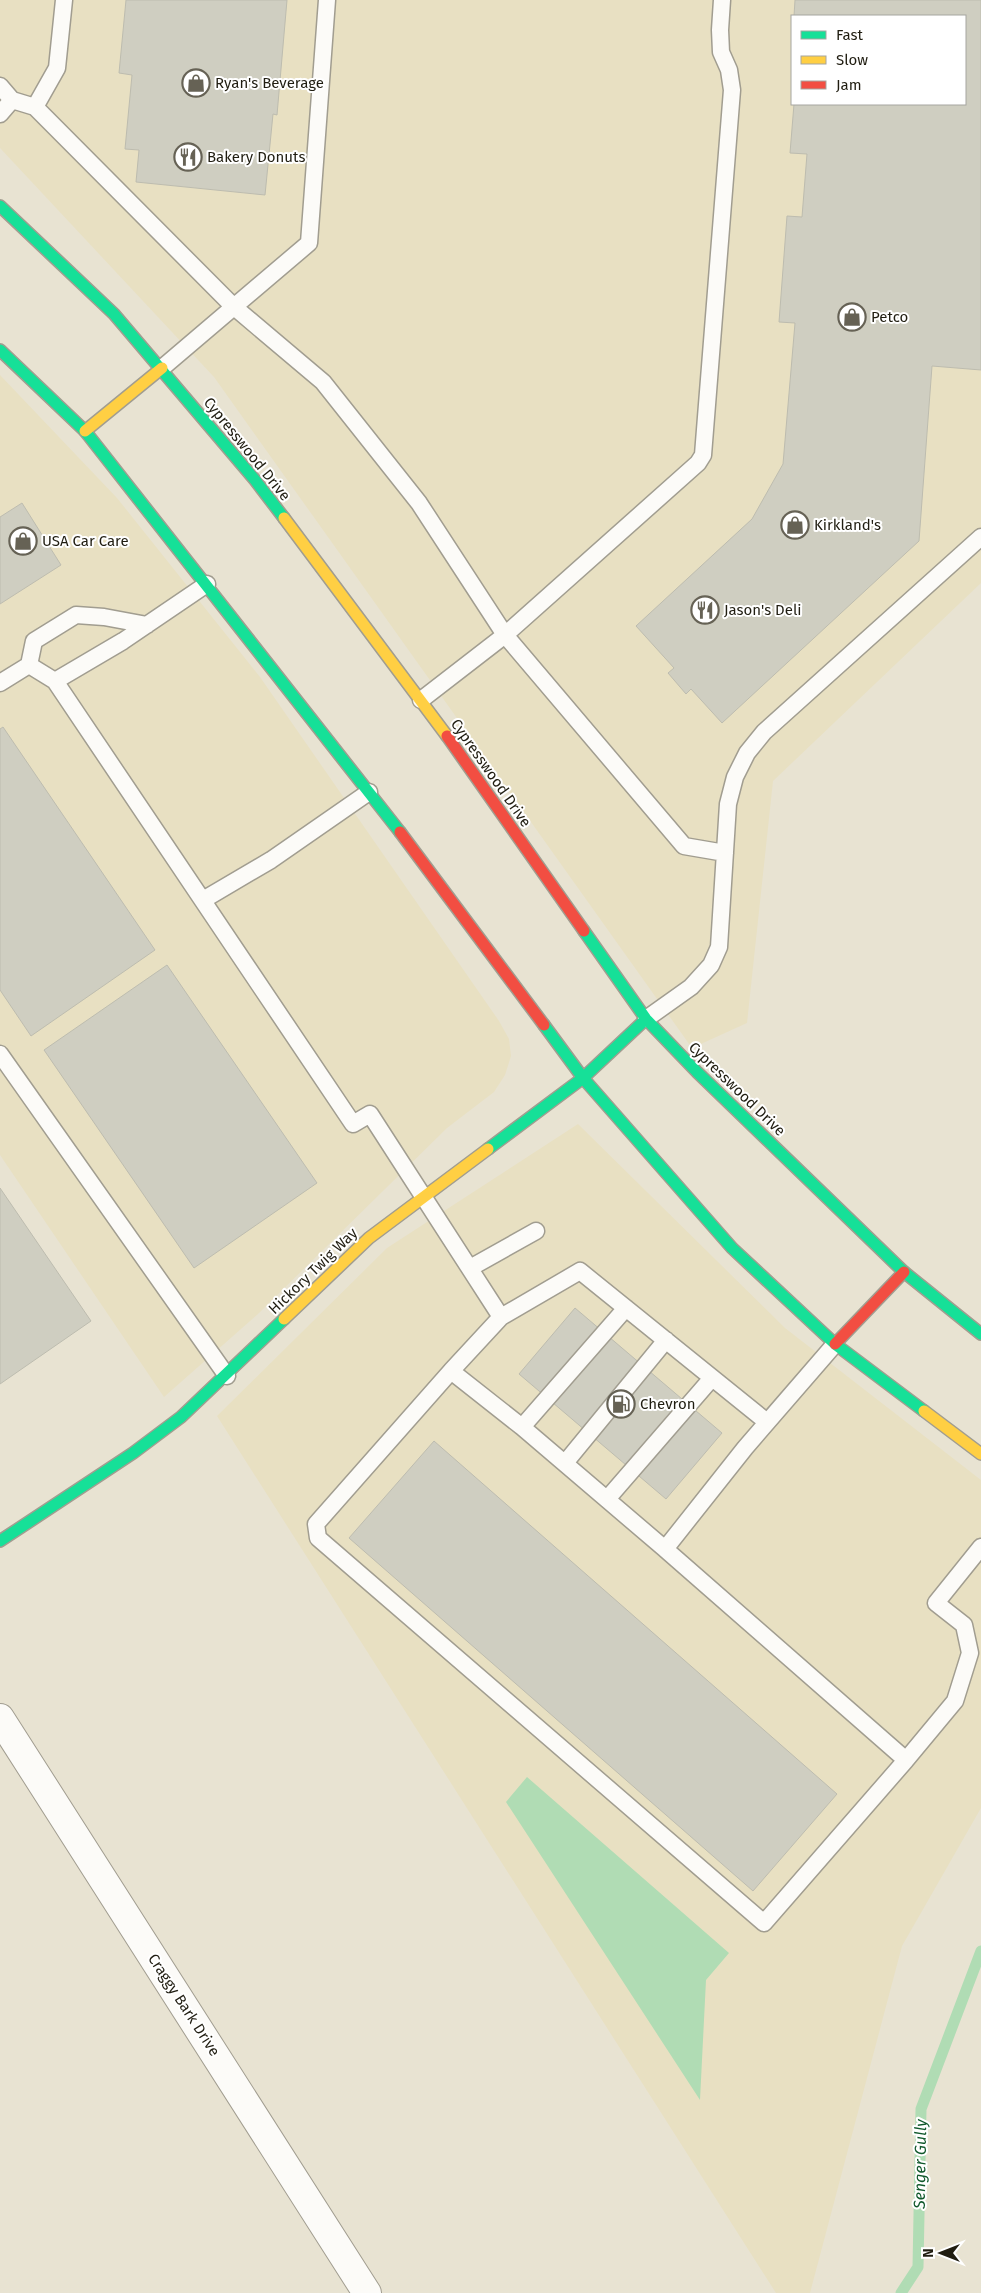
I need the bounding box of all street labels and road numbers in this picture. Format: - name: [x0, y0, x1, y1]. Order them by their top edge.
- street label: Cypresswood Drive: [200, 394, 294, 504]
- street label: Cypresswood Drive: [447, 716, 535, 830]
- street label: Cypresswood Drive: [685, 1038, 789, 1140]
- street label: Hickory Twig Way: [265, 1224, 362, 1318]
- street label: Craggy Bark Drive: [144, 1950, 224, 2060]

